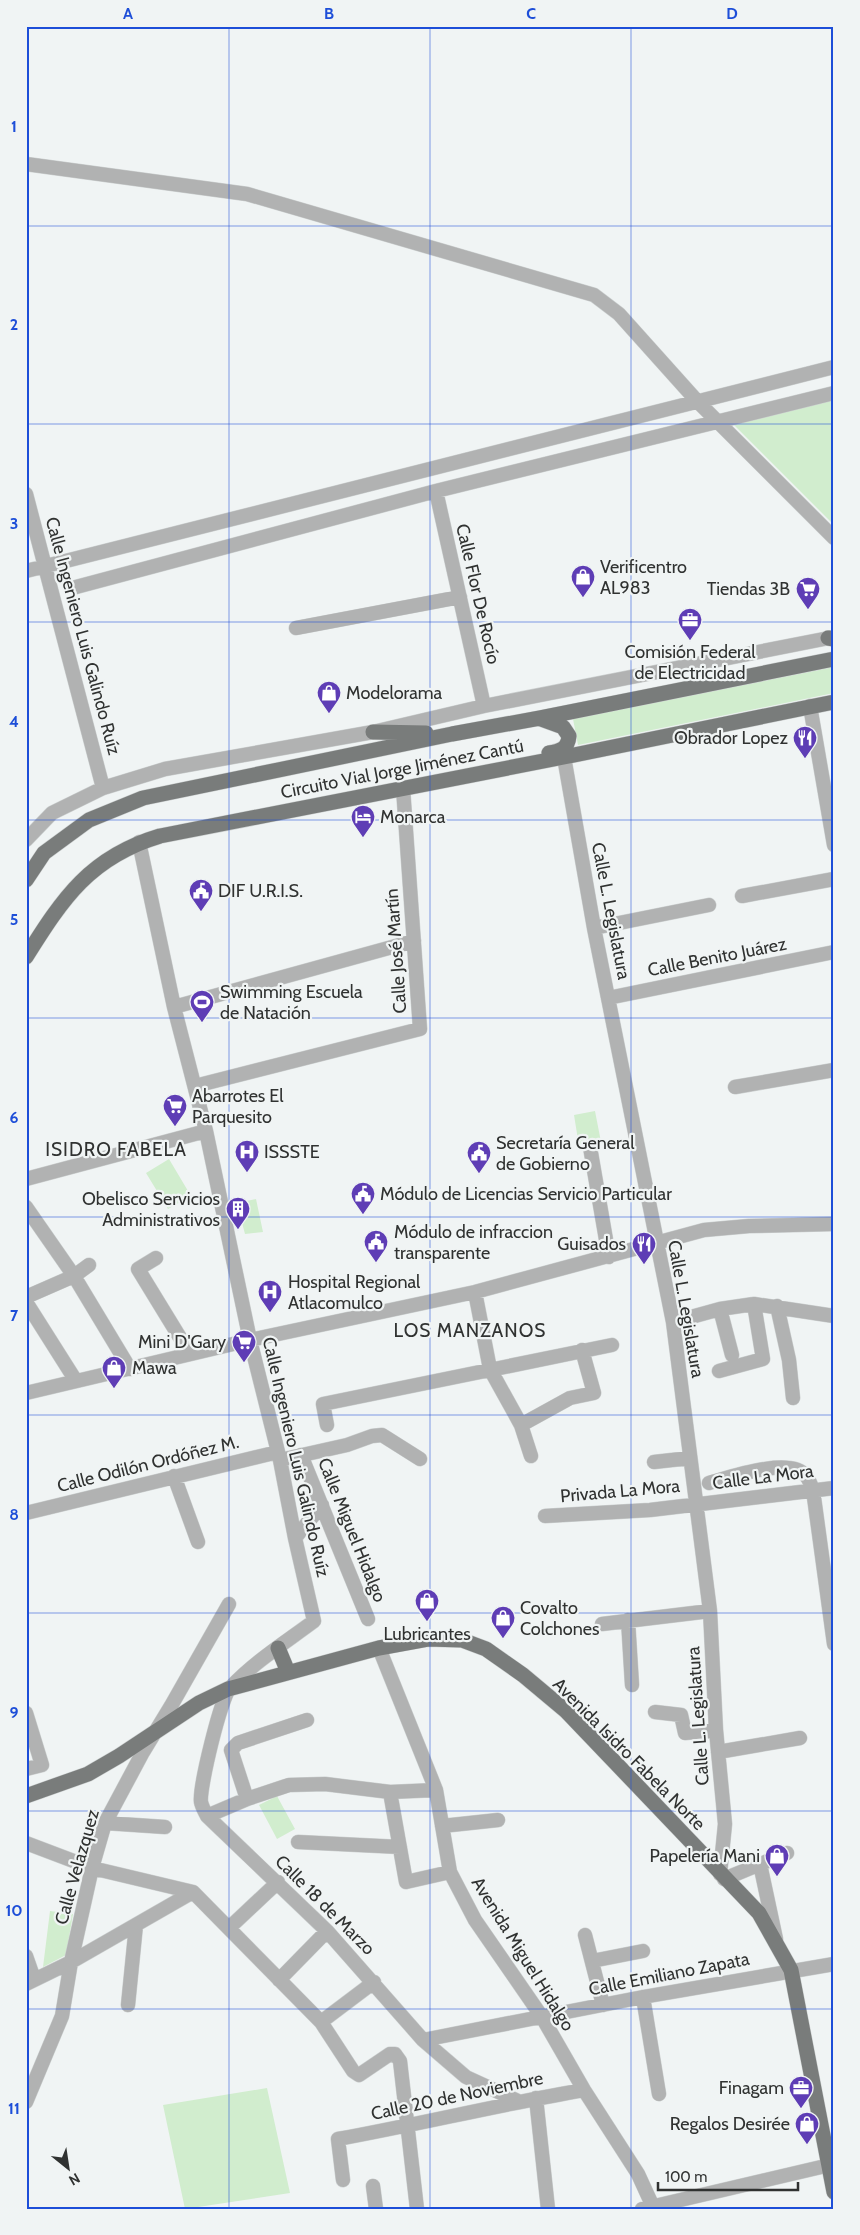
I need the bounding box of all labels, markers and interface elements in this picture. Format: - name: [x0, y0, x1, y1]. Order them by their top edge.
- text: A: [123, 4, 133, 23]
- text: B: [324, 4, 334, 23]
- text: C: [526, 4, 536, 23]
- text: D: [726, 4, 738, 23]
- text: 1: [11, 117, 17, 136]
- text: 2: [10, 315, 18, 334]
- text: 3: [10, 514, 18, 533]
- street label: Calle Ingeniero Luis Galindo Ruíz: [41, 515, 126, 758]
- street label: Calle Flor De Rocío: [451, 522, 505, 666]
- place label: Verificentro AL983: [600, 556, 687, 599]
- shop icon: Verificentro AL983: [570, 564, 596, 598]
- supermarket icon: Tiendas 3B: [795, 576, 821, 610]
- place label: Tiendas 3B: [707, 578, 790, 600]
- office icon: Comisión Federal de Electricidad: [677, 607, 703, 641]
- place label: Comisión Federal de Electricidad: [624, 641, 756, 684]
- shop icon: Modelorama: [316, 680, 342, 714]
- place label: Modelorama: [346, 682, 443, 704]
- text: 4: [9, 712, 19, 731]
- restaurant icon: Obrador Lopez: [792, 725, 818, 759]
- place label: Obrador Lopez: [674, 727, 789, 749]
- street label: Circuito Vial Jorge Jiménez Cantú: [279, 735, 525, 803]
- hotel icon: Monarca: [350, 804, 376, 838]
- place label: Monarca: [380, 806, 446, 828]
- street label: Calle L. Legislatura: [587, 841, 635, 982]
- public building icon: DIF U.R.I.S.: [188, 878, 214, 912]
- place label: DIF U.R.I.S.: [218, 880, 303, 902]
- street label: Calle José Martín: [381, 888, 411, 1014]
- text: 5: [10, 910, 18, 929]
- street label: Calle Benito Juárez: [646, 933, 789, 981]
- place label: Swimming Escuela de Natación: [220, 981, 363, 1024]
- sports icon: Swimming Escuela de Natación: [189, 989, 215, 1023]
- place label: Abarrotes El Parquesito: [192, 1085, 284, 1128]
- supermarket icon: Abarrotes El Parquesito: [162, 1093, 188, 1127]
- text: 6: [10, 1108, 19, 1127]
- place label: Secretaría General de Gobierno: [496, 1132, 635, 1175]
- district label: ISIDRO FABELA: [45, 1138, 187, 1161]
- hospital icon: ISSSTE: [234, 1139, 260, 1173]
- public building icon: Secretaría General de Gobierno: [466, 1140, 492, 1174]
- place label: ISSSTE: [264, 1141, 320, 1163]
- public building icon: Módulo de Licencias Servicio Particular: [350, 1181, 376, 1215]
- place label: Módulo de Licencias Servicio Particular: [380, 1183, 672, 1205]
- place label: Obelisco Servicios Administrativos: [82, 1188, 220, 1231]
- building icon: Obelisco Servicios Administrativos: [225, 1196, 251, 1230]
- place label: Módulo de infraccion transparente: [394, 1221, 553, 1264]
- public building icon: Módulo de infraccion transparente: [363, 1229, 389, 1263]
- restaurant icon: Guisados: [631, 1231, 657, 1265]
- place label: Guisados: [557, 1233, 626, 1255]
- street label: Calle L. Legislatura: [663, 1239, 709, 1380]
- place label: Hospital Regional Atlacomulco: [288, 1271, 421, 1314]
- hospital icon: Hospital Regional Atlacomulco: [257, 1279, 283, 1313]
- text: 7: [10, 1306, 19, 1325]
- district label: LOS MANZANOS: [394, 1319, 546, 1342]
- supermarket icon: Mini D'Gary: [231, 1329, 257, 1363]
- place label: Mini D'Gary: [138, 1331, 226, 1353]
- street label: Calle Ingeniero Luis Galindo Ruíz: [258, 1335, 334, 1580]
- shop icon: Mawa: [101, 1355, 127, 1389]
- place label: Mawa: [132, 1357, 177, 1379]
- street label: Calle Odilón Ordóñez M.: [55, 1431, 241, 1497]
- street label: Calle Miguel Hidalgo: [313, 1455, 391, 1605]
- street label: Calle La Mora: [711, 1460, 815, 1494]
- street label: Privada La Mora: [559, 1475, 681, 1507]
- text: 8: [9, 1505, 19, 1524]
- shop icon: Lubricantes: [414, 1588, 440, 1622]
- place label: Covalto Colchones: [520, 1597, 599, 1640]
- shop icon: Covalto Colchones: [490, 1605, 516, 1639]
- place label: Lubricantes: [383, 1623, 471, 1645]
- street label: Calle L. Legislatura: [682, 1645, 714, 1786]
- street label: Avenida Isidro Fabela Norte: [548, 1673, 710, 1835]
- text: 9: [10, 1703, 19, 1722]
- street label: Calle Velazquez: [50, 1806, 104, 1927]
- shop icon: Papelería Mani: [764, 1843, 790, 1877]
- place label: Papelería Mani: [649, 1845, 760, 1867]
- street label: Calle 18 de Marzo: [270, 1850, 380, 1960]
- street label: Avenida Miguel Hidalgo: [467, 1873, 579, 2035]
- text: 10: [5, 1901, 23, 1920]
- street label: Calle Emiliano Zapata: [587, 1948, 751, 2000]
- street label: Calle 20 de Noviembre: [369, 2067, 545, 2125]
- office icon: Finagam: [788, 2075, 814, 2109]
- place label: Finagam: [719, 2077, 784, 2099]
- text: 11: [8, 2099, 20, 2118]
- shop icon: Regalos Desirée: [794, 2111, 820, 2145]
- place label: Regalos Desirée: [670, 2113, 790, 2135]
- north arrow: [42, 2142, 92, 2192]
- scale bar: [658, 2160, 798, 2192]
- text: 100 m: [665, 2168, 707, 2186]
- text: N: [66, 2169, 83, 2190]

